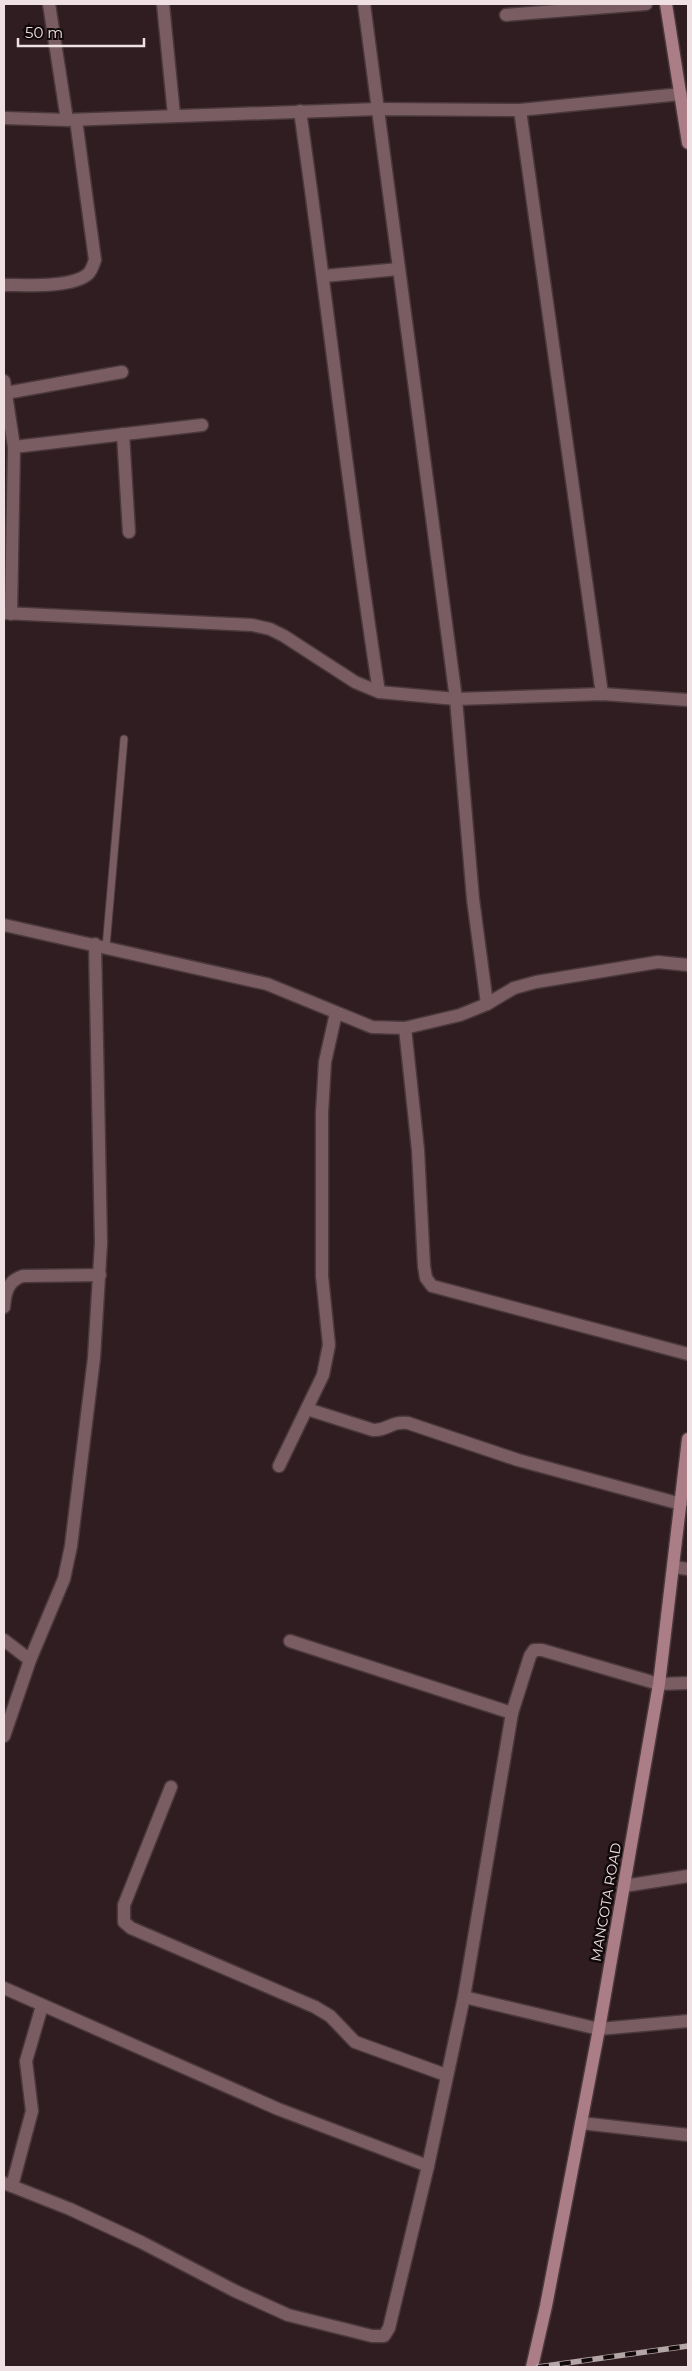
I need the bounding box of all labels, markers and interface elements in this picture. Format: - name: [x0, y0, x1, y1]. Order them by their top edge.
- scale bar: [18, 15, 144, 47]
- text: 50 m: [25, 23, 63, 42]
- street label: MANCOTA ROAD: [587, 1841, 625, 1963]

